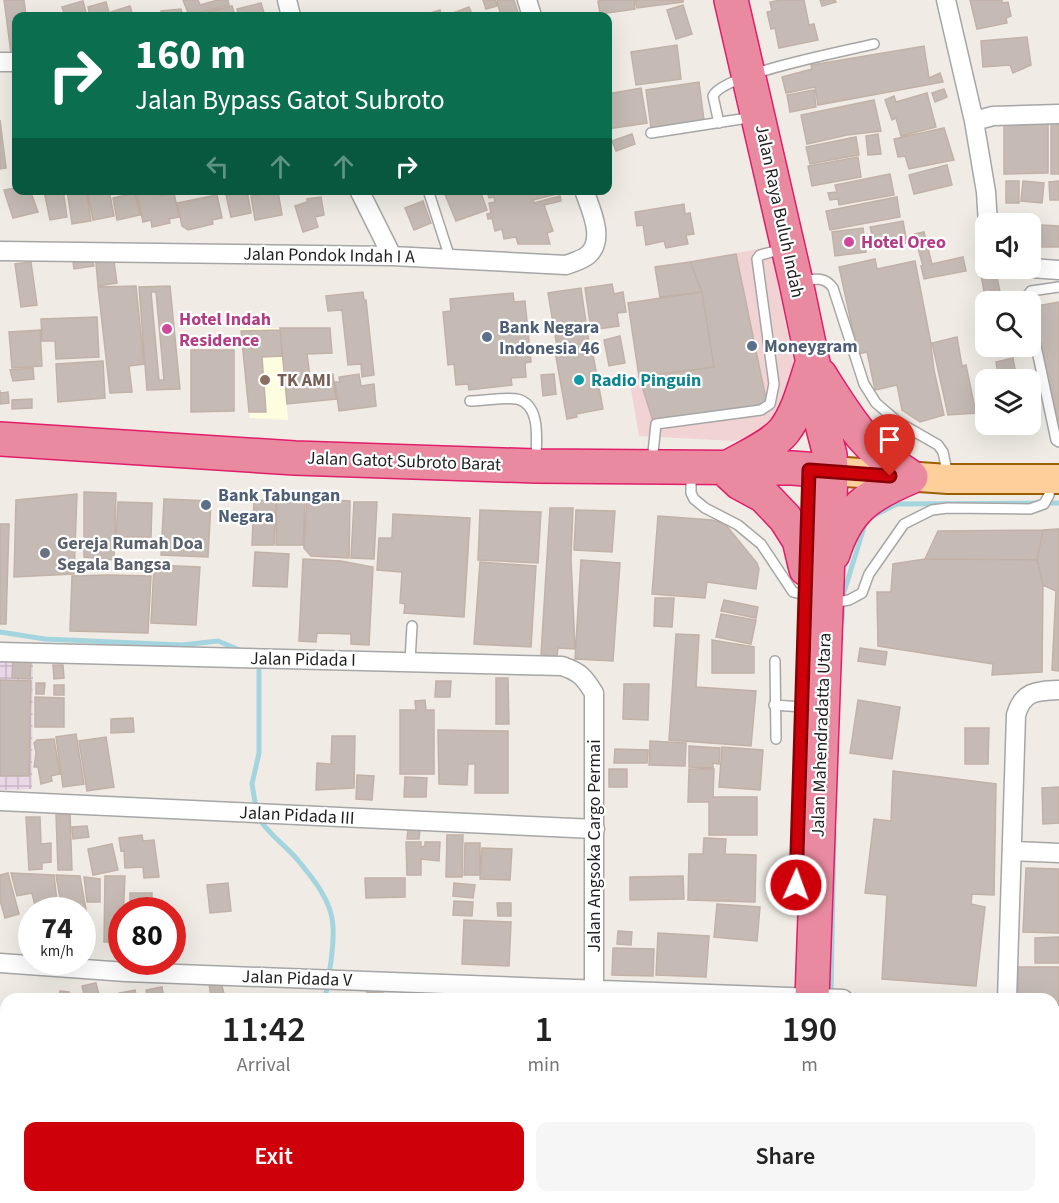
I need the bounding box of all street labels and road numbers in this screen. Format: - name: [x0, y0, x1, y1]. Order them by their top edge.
- street label: Jalan Raya Buluh Indah: [749, 122, 810, 300]
- street label: Jalan Pondok Indah I A: [243, 242, 415, 269]
- street label: Jalan Gatot Subroto Barat: [307, 446, 501, 477]
- street label: Jalan Mahendradatta Utara: [805, 632, 838, 838]
- street label: Jalan Pidada I: [250, 646, 356, 673]
- street label: Jalan Angsoka Cargo Permai: [582, 739, 607, 953]
- street label: Jalan Pidada III: [239, 800, 355, 831]
- street label: Jalan Pidada V: [241, 964, 353, 993]

